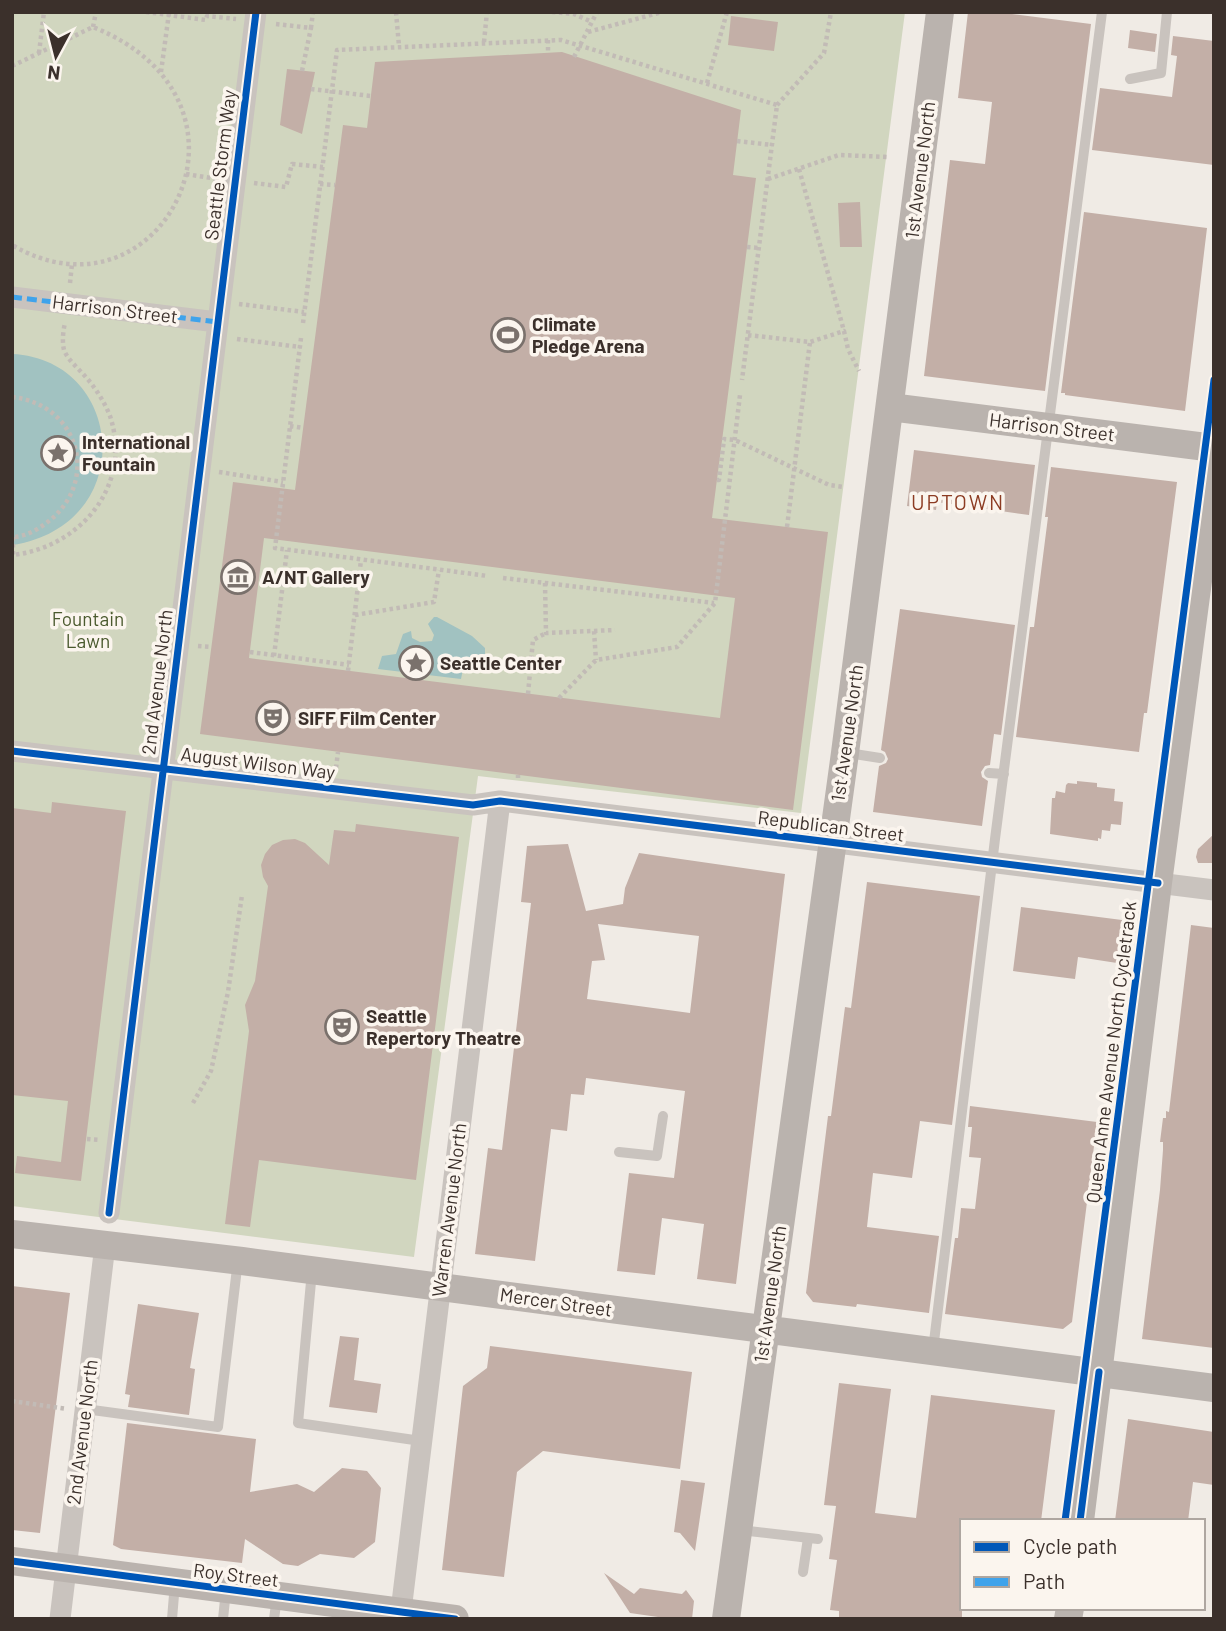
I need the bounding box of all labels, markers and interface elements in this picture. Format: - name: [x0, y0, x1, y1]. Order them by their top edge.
- north arrow: [21, 21, 91, 91]
- text: N: [46, 61, 62, 86]
- street label: Seattle Storm Way: [199, 88, 240, 242]
- street label: 1st Avenue North: [900, 100, 939, 240]
- street label: Harrison Street: [51, 289, 179, 328]
- place label: Climate Pledge Arena: [532, 312, 644, 357]
- sports icon: Climate Pledge Arena: [489, 316, 527, 354]
- street label: Harrison Street: [988, 407, 1116, 446]
- place label: International Fountain: [82, 430, 190, 475]
- place icon: International Fountain: [39, 434, 77, 472]
- district label: UPTOWN: [911, 489, 1005, 514]
- museum icon: A/NT Gallery: [219, 558, 257, 596]
- place label: A/NT Gallery: [262, 565, 370, 588]
- park label: Fountain Lawn: [52, 607, 124, 652]
- street label: 2nd Avenue North: [136, 608, 177, 756]
- place icon: Seattle Center: [397, 644, 435, 682]
- place label: Seattle Center: [440, 651, 562, 674]
- street label: 1st Avenue North: [825, 663, 868, 803]
- theatre icon: SIFF Film Center: [254, 699, 292, 737]
- place label: SIFF Film Center: [298, 706, 437, 729]
- street label: August Wilson Way: [180, 742, 337, 783]
- street label: Republican Street: [756, 805, 906, 846]
- street label: Queen Anne Avenue North Cycletrack: [1081, 900, 1140, 1204]
- place label: Seattle Repertory Theatre: [366, 1004, 521, 1049]
- theatre icon: Seattle Repertory Theatre: [323, 1008, 361, 1046]
- street label: Warren Avenue North: [426, 1122, 471, 1298]
- street label: 1st Avenue North: [748, 1224, 791, 1364]
- street label: Mercer Street: [498, 1282, 614, 1321]
- street label: 2nd Avenue North: [61, 1358, 102, 1506]
- legend: [960, 1519, 1205, 1610]
- text: Cycle path: [1023, 1533, 1117, 1558]
- street label: Roy Street: [192, 1558, 280, 1591]
- text: Path: [1023, 1568, 1065, 1593]

